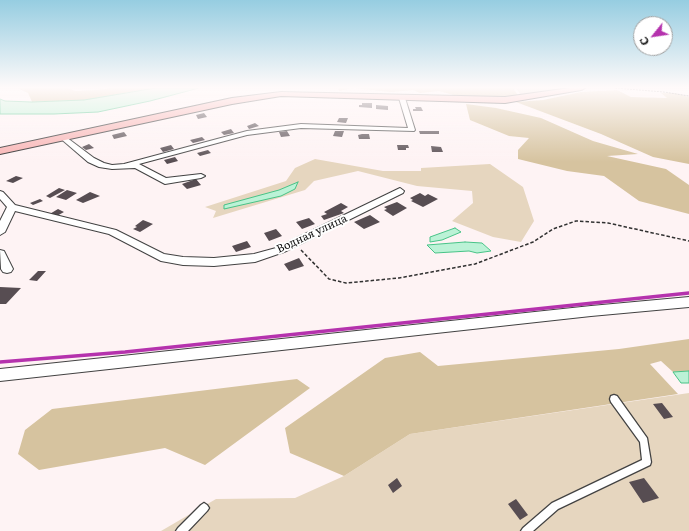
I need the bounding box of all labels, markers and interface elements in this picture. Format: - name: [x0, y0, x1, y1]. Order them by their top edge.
- north arrow: [633, 16, 673, 56]
- text: С: [635, 34, 652, 49]
- street label: Водная улица: [275, 212, 349, 256]

